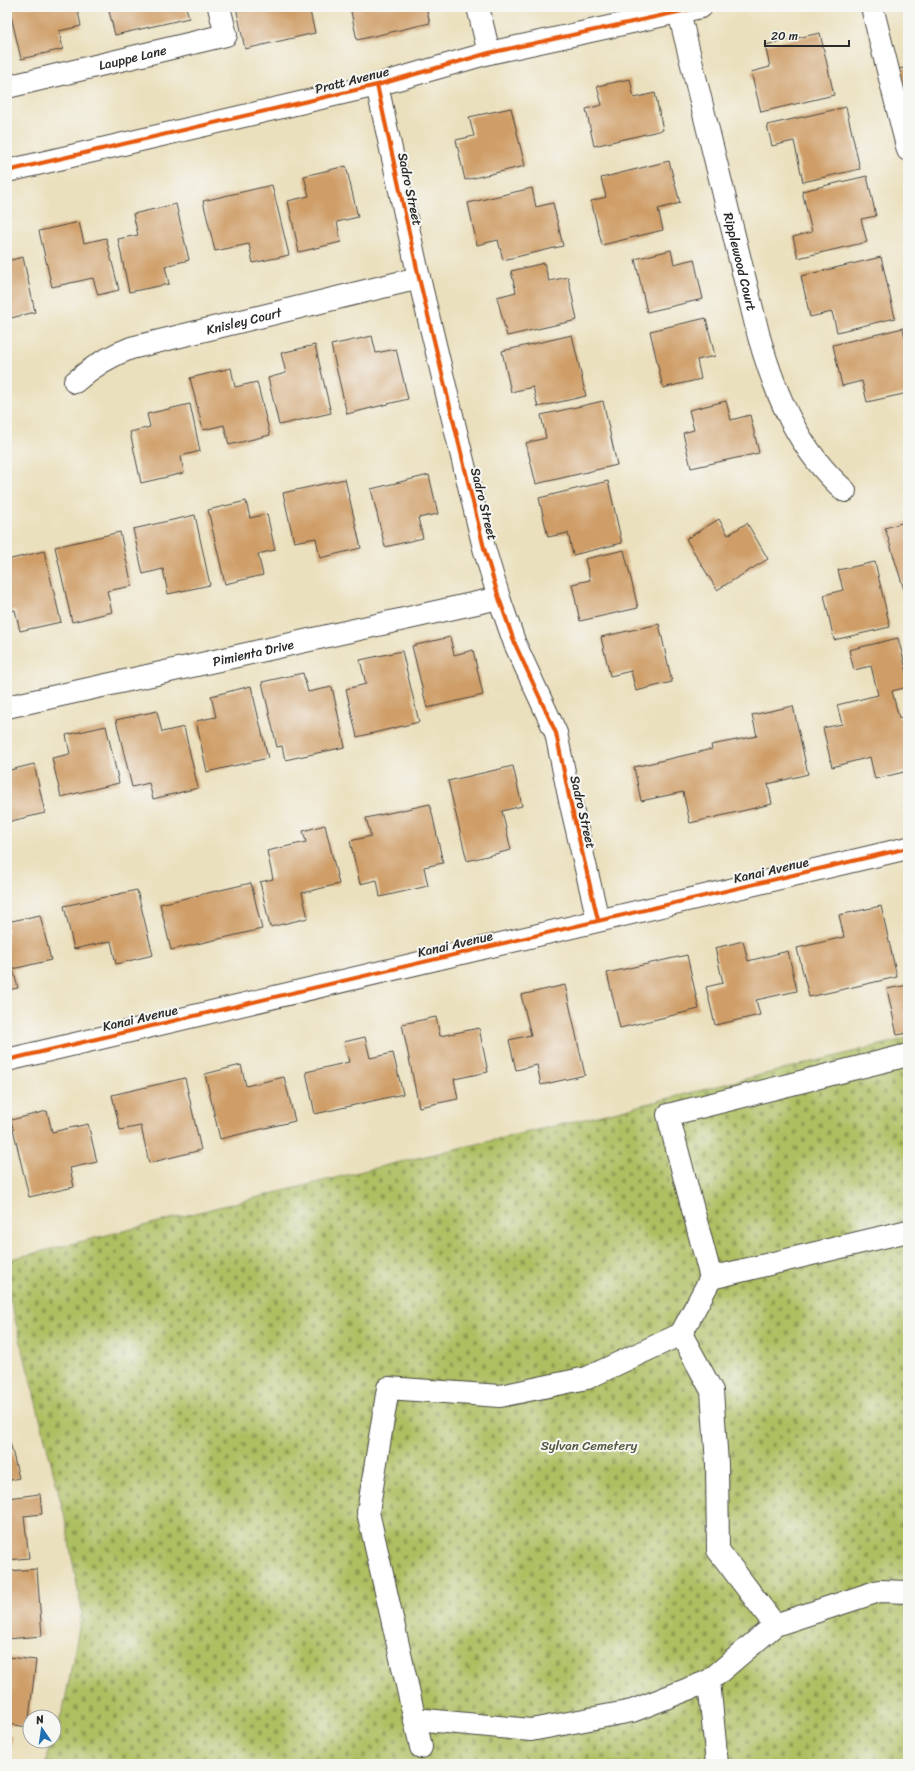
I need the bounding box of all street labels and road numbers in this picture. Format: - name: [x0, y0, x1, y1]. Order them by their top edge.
- street label: Lauppe Lane: [96, 38, 169, 76]
- street label: Pratt Avenue: [312, 60, 392, 100]
- street label: Sadro Street: [391, 150, 429, 228]
- street label: Ripplewood Court: [717, 210, 764, 313]
- street label: Knisley Court: [204, 300, 285, 341]
- street label: Sadro Street: [464, 465, 504, 543]
- street label: Pimienta Drive: [210, 632, 296, 673]
- street label: Sadro Street: [563, 773, 603, 851]
- street label: Kanai Avenue: [731, 850, 811, 890]
- street label: Kanai Avenue: [415, 924, 495, 964]
- street label: Kanai Avenue: [100, 998, 180, 1038]

